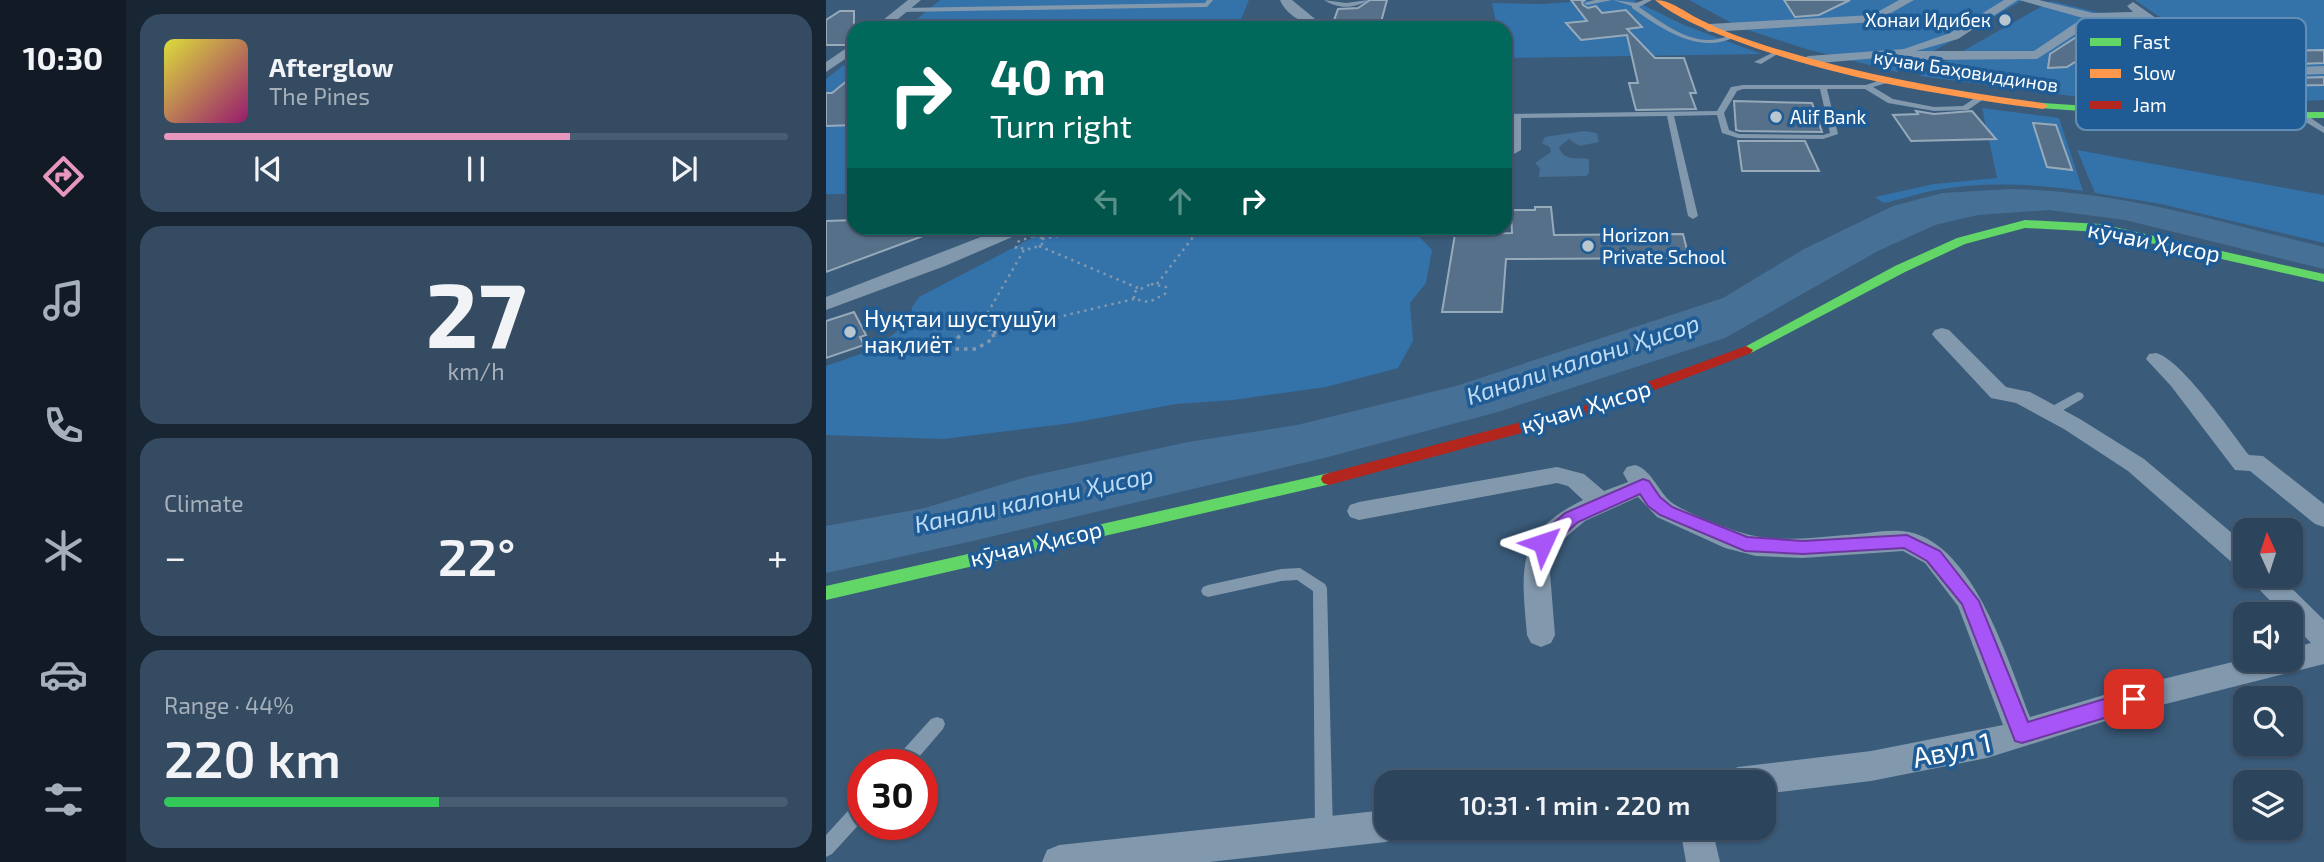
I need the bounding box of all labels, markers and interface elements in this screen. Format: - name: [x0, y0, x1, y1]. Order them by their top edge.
- place label: Хонаи Идибек: [1865, 8, 1991, 31]
- marker: Хонаи Идибек: [1997, 12, 2013, 28]
- legend: [2076, 18, 2306, 130]
- text: Fast: [2133, 30, 2170, 53]
- text: 10:30: [23, 38, 103, 76]
- street label: кӯчаи Баҳовиддинов: [1872, 45, 2060, 97]
- text: 40 m: [990, 46, 1106, 105]
- icon: right: [875, 49, 966, 140]
- text: Afterglow: [269, 51, 394, 82]
- text: Slow: [2133, 61, 2176, 84]
- text: The Pines: [269, 82, 370, 110]
- text: Jam: [2133, 93, 2167, 116]
- place label: Alif Bank: [1790, 105, 1867, 128]
- text: Turn right: [990, 106, 1132, 144]
- marker: Alif Bank: [1768, 109, 1784, 125]
- icon: previous: [249, 150, 287, 188]
- icon: pause: [457, 150, 495, 188]
- icon: next: [665, 150, 703, 188]
- icon: directions: [39, 152, 88, 201]
- icon: left: [1088, 182, 1126, 220]
- icon: ahead: [1161, 182, 1199, 220]
- icon: right: [1234, 182, 1272, 220]
- street label: кӯчаи Ҳисор: [2085, 214, 2223, 269]
- place label: Horizon Private School: [1602, 223, 1726, 268]
- marker: Horizon Private School: [1580, 238, 1596, 254]
- text: 27: [426, 257, 526, 366]
- icon: music: [39, 276, 88, 325]
- place label: Нуқтаи шустушӯи нақлиёт: [864, 304, 1057, 358]
- water label: Канали калони Ҳисор: [1462, 307, 1703, 410]
- marker: Нуқтаи шустушӯи нақлиёт: [842, 324, 858, 340]
- text: km/h: [447, 357, 505, 385]
- street label: кӯчаи Ҳисор: [1517, 373, 1654, 440]
- icon: phone: [39, 401, 88, 450]
- water label: Канали калони Ҳисор: [912, 459, 1156, 538]
- text: Climate: [164, 489, 244, 517]
- position arrow: [1506, 506, 1580, 580]
- street label: кӯчаи Ҳисор: [967, 514, 1105, 573]
- north arrow: [2233, 518, 2303, 588]
- map controls: [2233, 518, 2303, 840]
- text: 22°: [438, 524, 516, 586]
- icon: climate: [39, 526, 88, 575]
- text: −: [164, 533, 186, 579]
- text: +: [767, 533, 788, 579]
- button: sound: [2233, 602, 2303, 672]
- icon: car: [39, 650, 88, 699]
- pin: [2104, 669, 2164, 729]
- icon: arrive: [2115, 680, 2153, 718]
- button: search: [2233, 686, 2303, 756]
- text: Range · 44%: [164, 691, 294, 719]
- street label: Авул 1: [1909, 724, 1994, 774]
- text: 220 km: [164, 726, 341, 788]
- speed limit sign: 30: [847, 749, 938, 840]
- button: layers: [2233, 770, 2303, 840]
- icon: filters: [39, 775, 88, 824]
- text: 10:31 · 1 min · 220 m: [1460, 789, 1690, 820]

